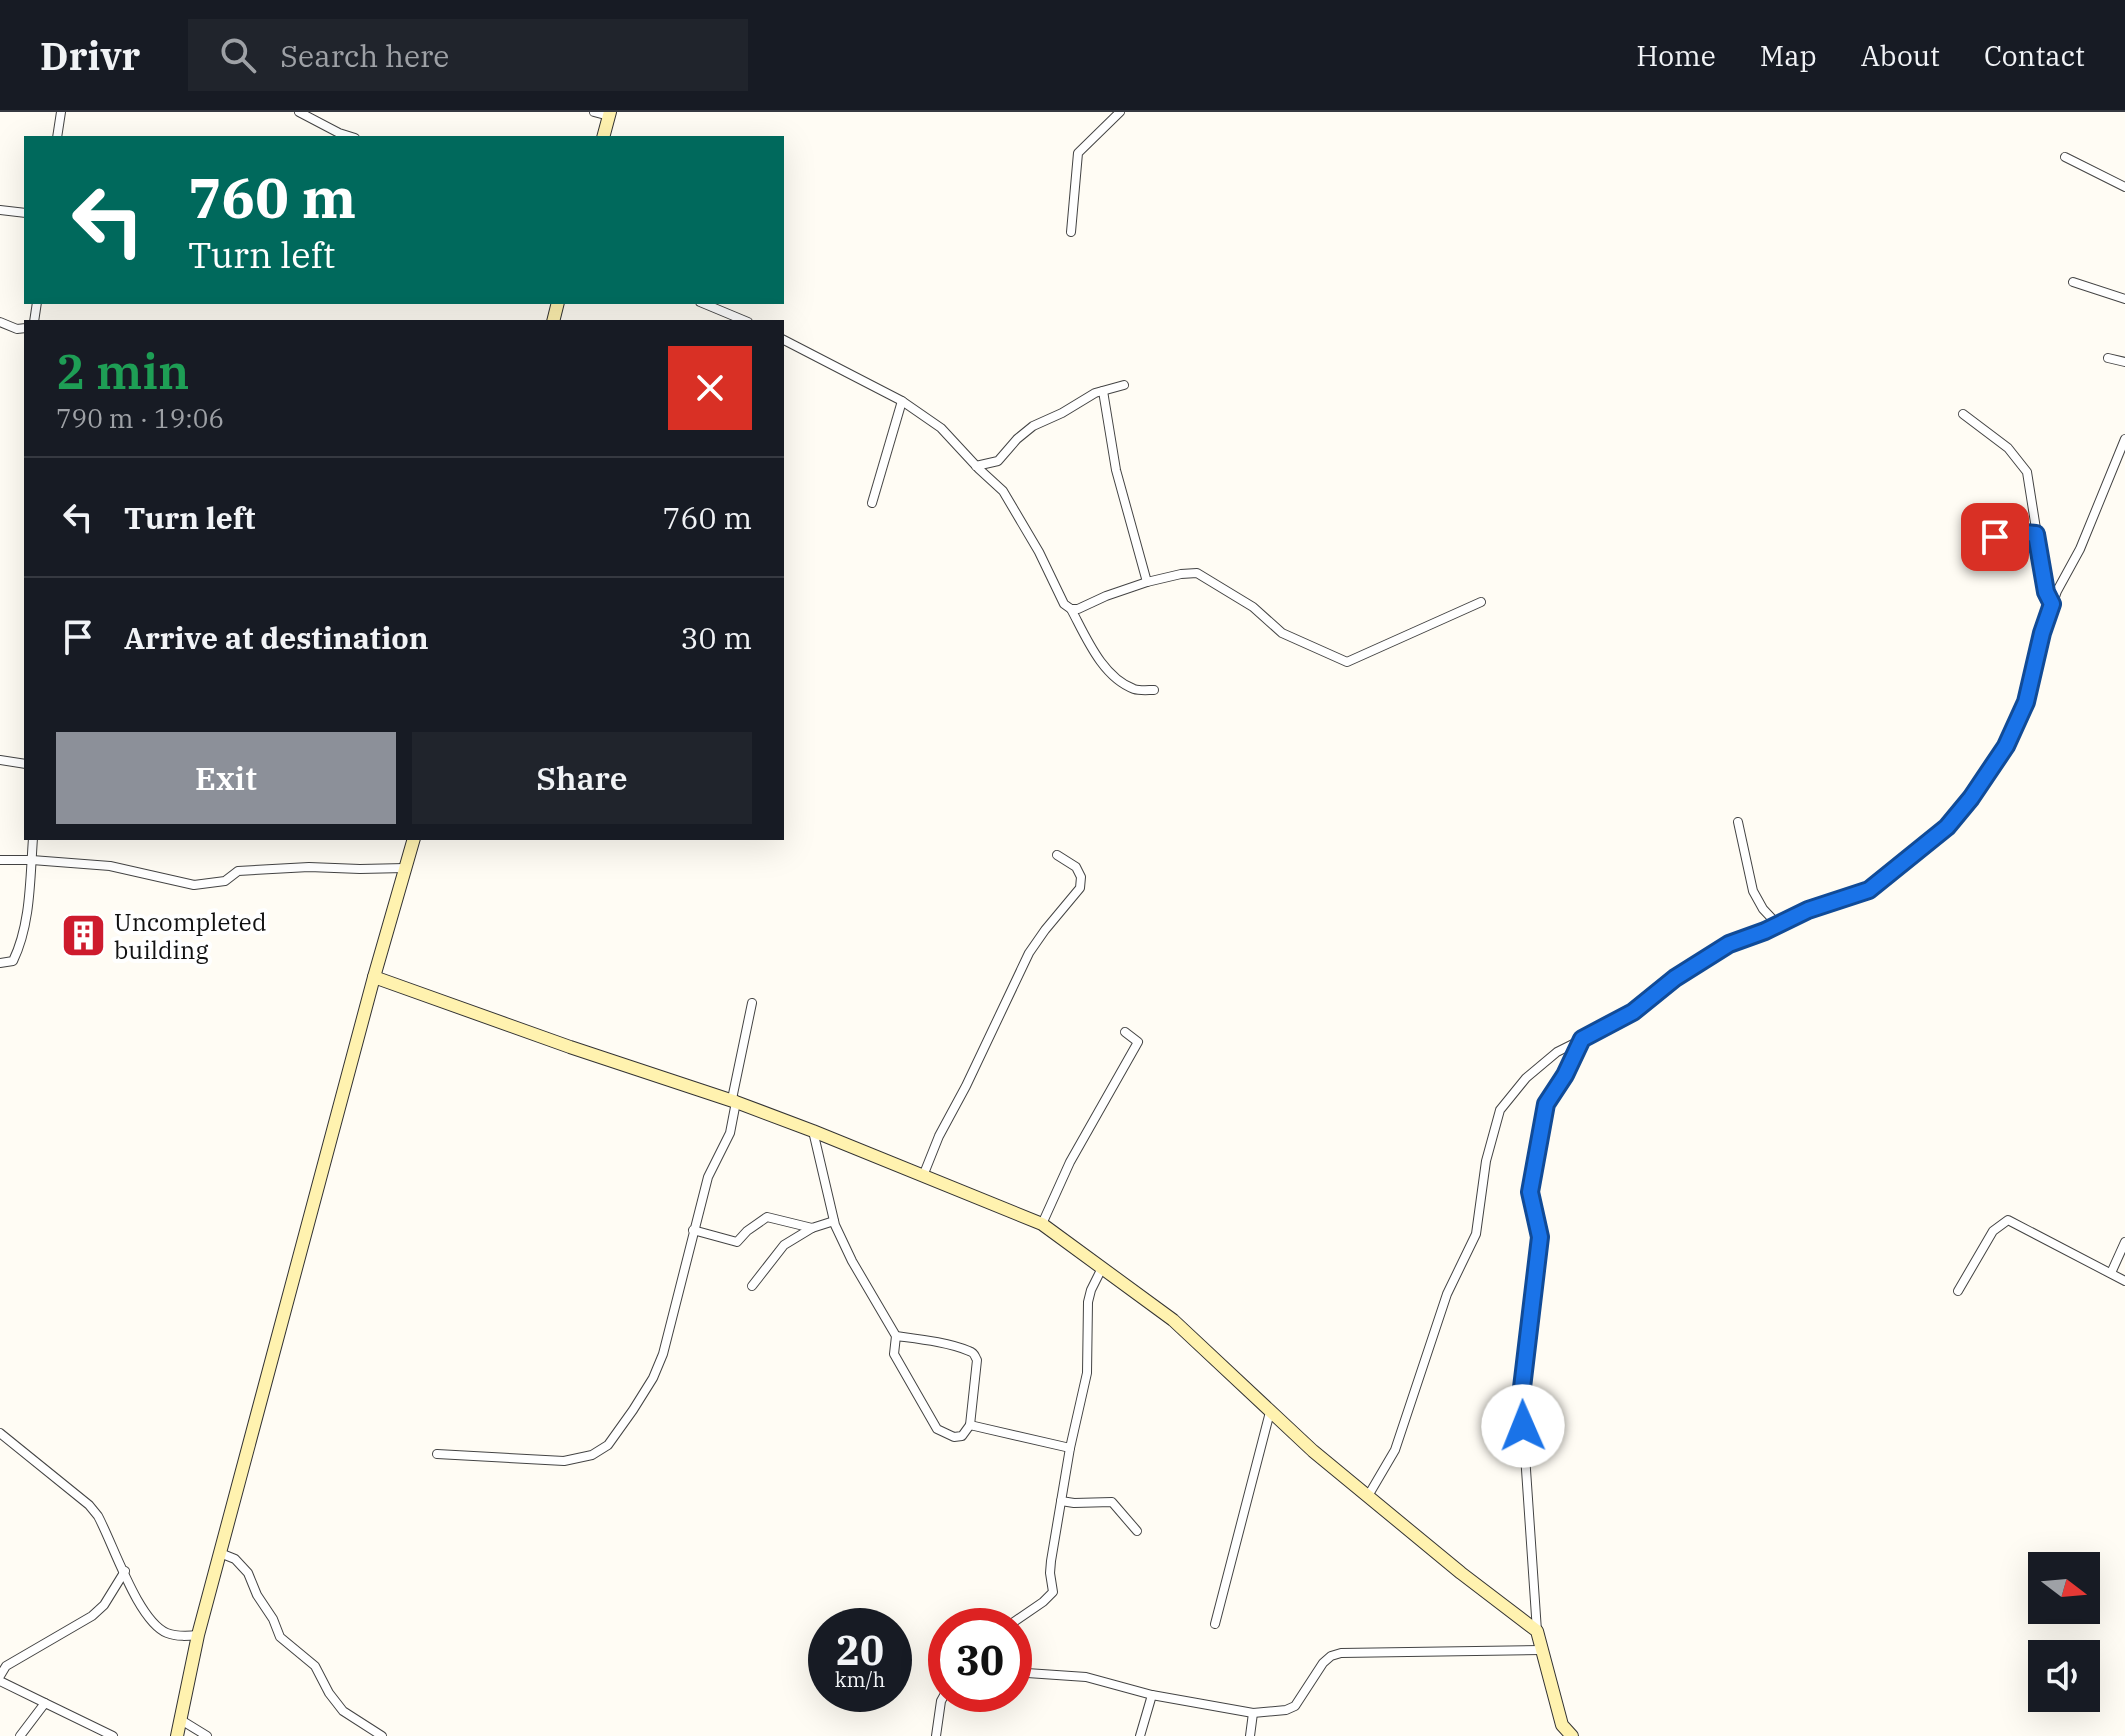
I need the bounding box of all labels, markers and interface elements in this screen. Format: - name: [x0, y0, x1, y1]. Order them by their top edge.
- search box: [188, 19, 748, 91]
- text: Drivr: [40, 31, 140, 80]
- icon: search: [216, 33, 260, 77]
- text: Search here: [280, 36, 449, 75]
- text: Home: [1636, 37, 1716, 74]
- text: Map: [1760, 37, 1817, 74]
- text: About: [1861, 37, 1940, 74]
- text: Contact: [1984, 37, 2085, 74]
- text: 760 m: [188, 161, 356, 233]
- icon: left: [56, 168, 160, 272]
- text: Turn left: [188, 231, 335, 278]
- text: 2 min: [56, 340, 189, 402]
- button: close: [668, 346, 752, 430]
- text: 790 m · 19:06: [56, 401, 224, 435]
- icon: left: [56, 495, 100, 539]
- text: Turn left: [124, 498, 256, 537]
- text: 760 m: [662, 498, 752, 537]
- pin: [1961, 503, 2029, 571]
- icon: arrive: [1973, 515, 2017, 559]
- icon: arrive: [56, 615, 100, 659]
- text: Arrive at destination: [124, 618, 429, 657]
- text: 30 m: [680, 618, 752, 657]
- button: Exit: [56, 732, 396, 824]
- button: Share: [412, 732, 752, 824]
- place label: Uncompleted building: [114, 906, 266, 966]
- building icon: Uncompleted building: [59, 912, 107, 960]
- position arrow: [1481, 1384, 1565, 1468]
- north arrow: [2028, 1552, 2100, 1624]
- map controls: [2028, 1552, 2100, 1712]
- speed limit sign: 30: [928, 1608, 1032, 1712]
- text: 20: [836, 1624, 884, 1676]
- button: sound: [2028, 1640, 2100, 1712]
- text: km/h: [835, 1666, 885, 1693]

